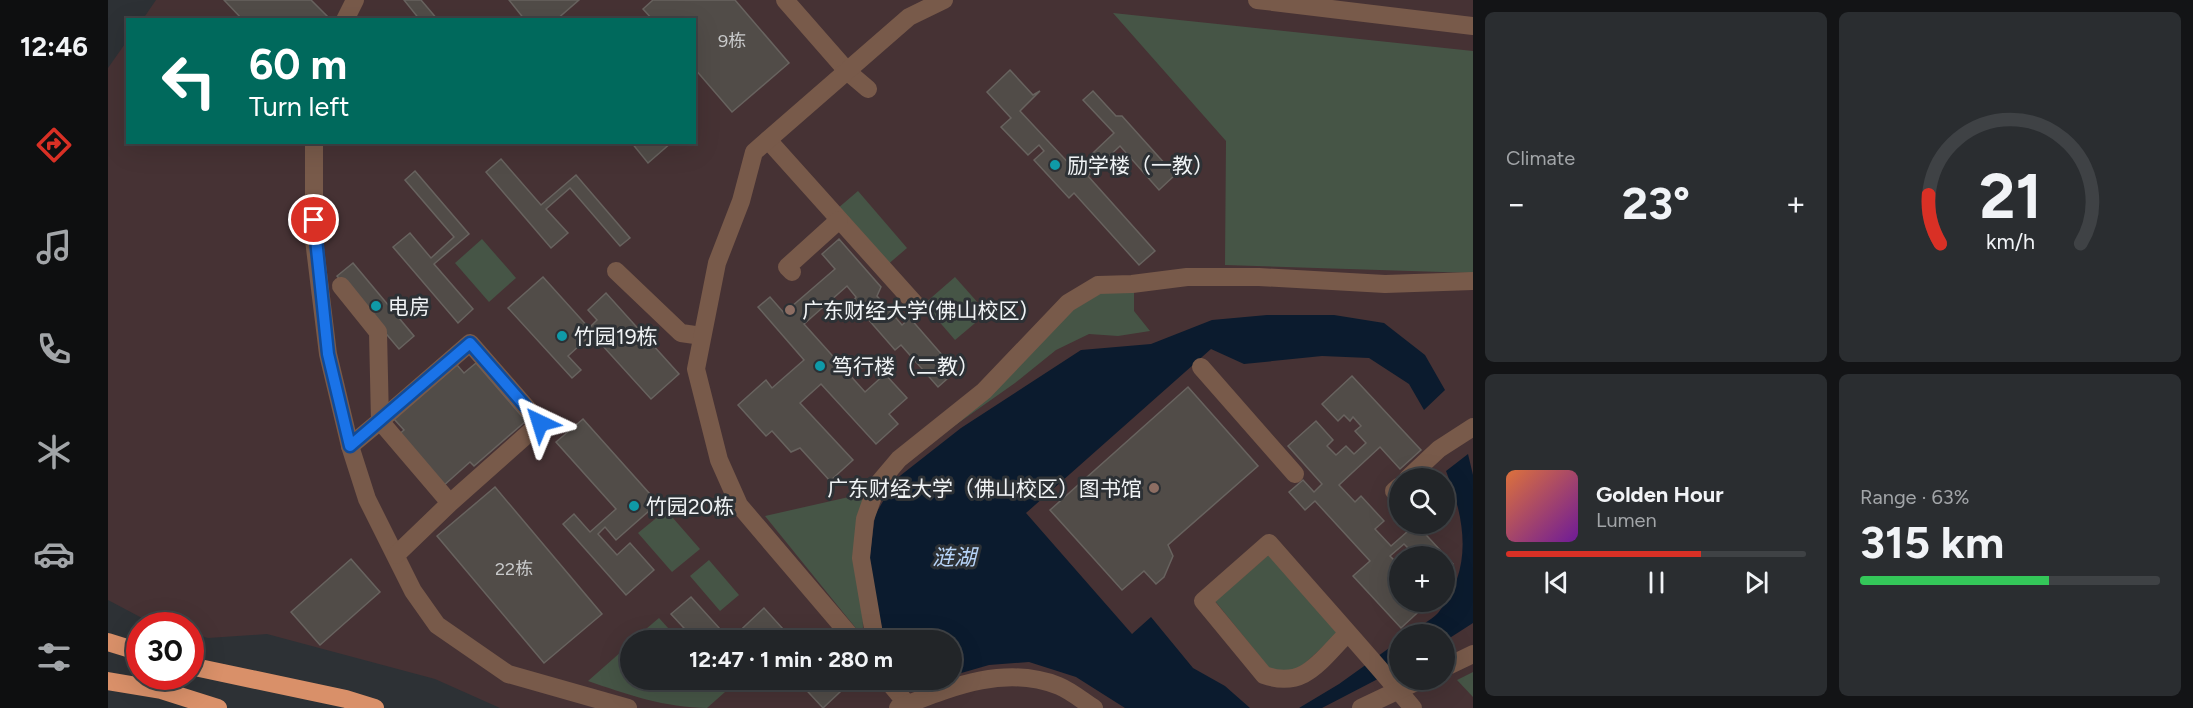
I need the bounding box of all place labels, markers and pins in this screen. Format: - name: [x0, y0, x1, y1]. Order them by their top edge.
- place label: 励学楼（一教）: [1067, 153, 1214, 178]
- marker: 励学楼（一教）: [1048, 158, 1062, 172]
- pin: [288, 194, 339, 245]
- place label: 电房: [388, 294, 430, 319]
- place label: 广东财经大学(佛山校区): [802, 298, 1027, 323]
- marker: 电房: [369, 299, 383, 313]
- marker: 广东财经大学(佛山校区): [783, 303, 797, 317]
- place label: 竹园19栋: [574, 324, 658, 349]
- marker: 竹园19栋: [555, 329, 569, 343]
- place label: 笃行楼（二教）: [832, 354, 979, 379]
- marker: 笃行楼（二教）: [813, 359, 827, 373]
- place label: 广东财经大学（佛山校区）图书馆: [827, 476, 1142, 501]
- marker: 广东财经大学（佛山校区）图书馆: [1147, 481, 1161, 495]
- place label: 竹园20栋: [646, 494, 734, 519]
- marker: 竹园20栋: [627, 499, 641, 513]

